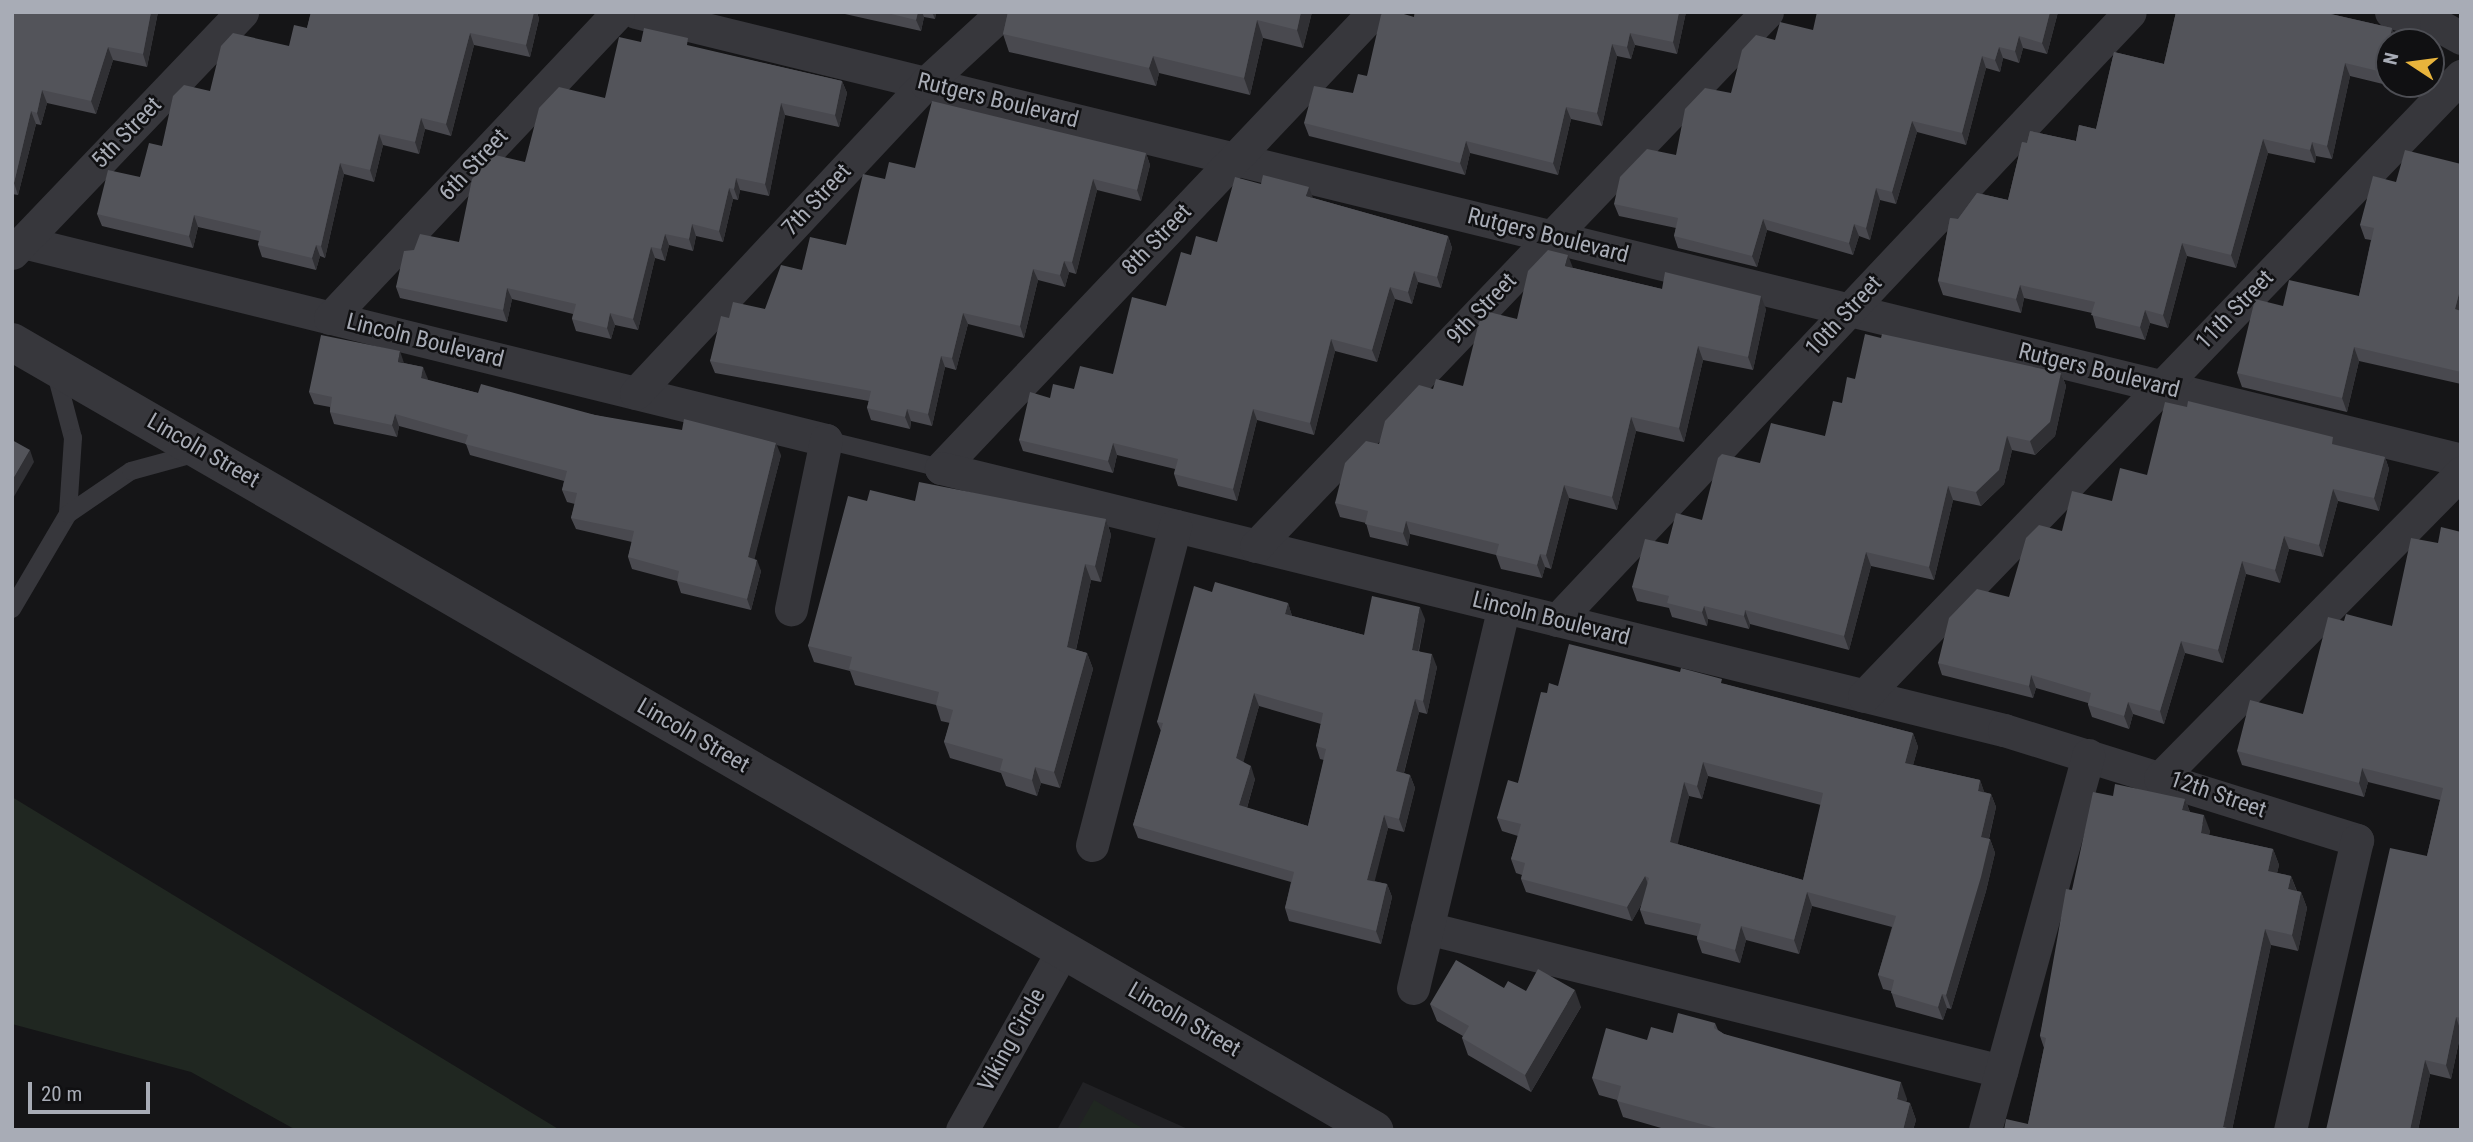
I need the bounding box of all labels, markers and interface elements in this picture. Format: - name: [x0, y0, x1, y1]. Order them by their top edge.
- north arrow: [2375, 28, 2445, 98]
- text: N: [2378, 50, 2404, 67]
- street label: Rutgers Boulevard: [915, 68, 1081, 134]
- street label: 5th Street: [86, 92, 168, 174]
- street label: 6th Street: [434, 123, 514, 207]
- street label: 7th Street: [777, 158, 857, 242]
- street label: 8th Street: [1116, 199, 1198, 281]
- street label: Rutgers Boulevard: [1465, 203, 1631, 269]
- street label: 11th Street: [2190, 265, 2280, 355]
- street label: 9th Street: [1441, 268, 1523, 350]
- street label: 10th Street: [1800, 270, 1888, 362]
- street label: Lincoln Boulevard: [343, 308, 507, 374]
- street label: Rutgers Boulevard: [2016, 338, 2182, 404]
- street label: Lincoln Street: [142, 408, 264, 494]
- street label: Lincoln Boulevard: [1469, 586, 1633, 652]
- street label: Lincoln Street: [632, 693, 754, 779]
- street label: 12th Street: [2166, 766, 2270, 824]
- street label: Lincoln Street: [1123, 977, 1245, 1063]
- street label: Viking Circle: [972, 984, 1052, 1096]
- scale bar: [32, 1068, 154, 1112]
- text: 20 m: [41, 1082, 82, 1106]

